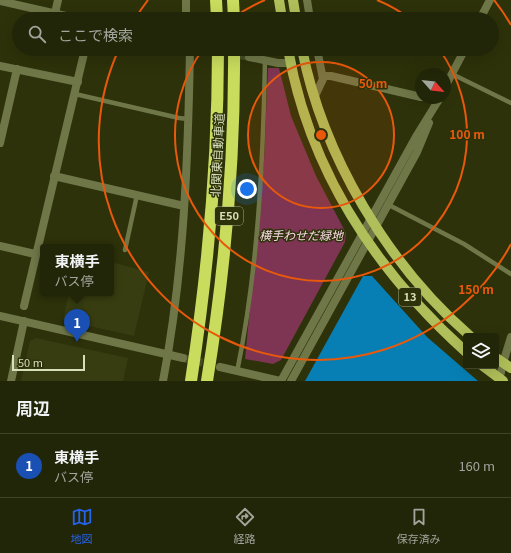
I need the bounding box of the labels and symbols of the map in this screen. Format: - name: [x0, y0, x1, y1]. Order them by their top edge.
- north arrow: [415, 68, 451, 104]
- text: 50 m: [359, 74, 387, 91]
- street label: 北関東自動車道: [206, 113, 227, 197]
- text: 100 m: [449, 125, 485, 142]
- centre of rings: [314, 128, 328, 142]
- your location: [237, 179, 257, 199]
- road number: E50: [215, 207, 243, 225]
- park label: 横手わせだ緑地: [259, 226, 345, 243]
- text: 150 m: [458, 280, 494, 297]
- road number: 13: [399, 288, 421, 306]
- pin: 1: [64, 309, 90, 342]
- scale bar: [12, 353, 85, 372]

